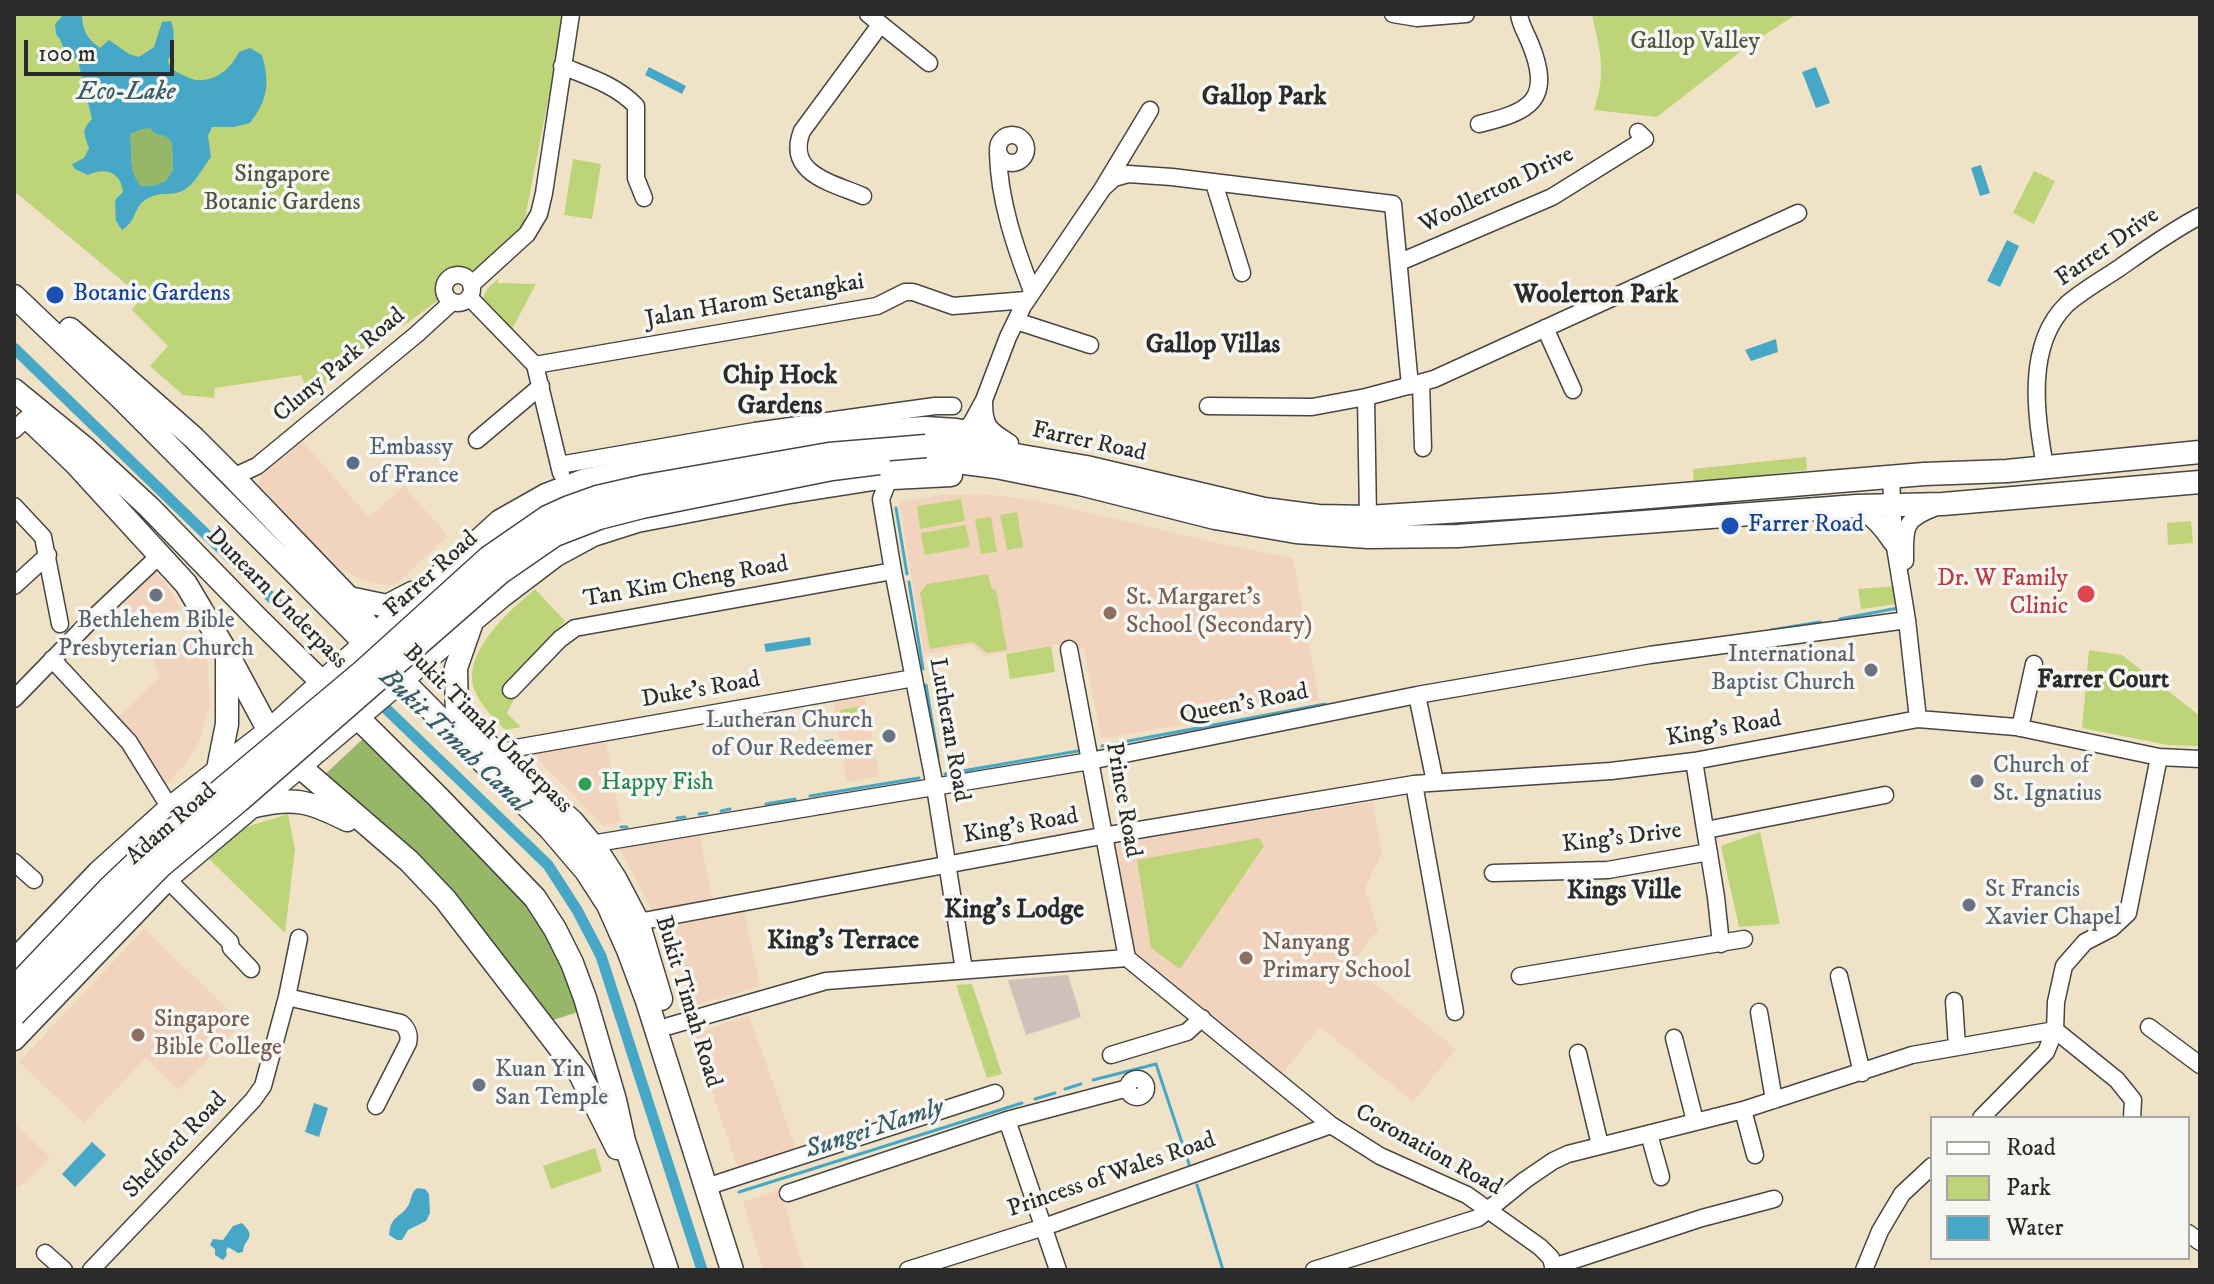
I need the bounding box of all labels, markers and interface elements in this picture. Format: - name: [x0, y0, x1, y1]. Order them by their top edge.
- scale bar: [28, 24, 178, 74]
- park label: Gallop Valley: [1630, 29, 1760, 57]
- text: 100 m: [38, 39, 96, 69]
- water label: Eco-Lake: [77, 78, 175, 110]
- district label: Gallop Park: [1202, 83, 1326, 115]
- street label: Woollerton Drive: [1415, 141, 1579, 241]
- park label: Singapore Botanic Gardens: [203, 162, 361, 218]
- street label: Farrer Drive: [2051, 202, 2165, 294]
- street label: Jalan Harom Setangkai: [643, 269, 867, 335]
- place label: Botanic Gardens: [73, 281, 230, 309]
- district label: Woolerton Park: [1514, 281, 1678, 313]
- marker: Botanic Gardens: [44, 284, 66, 306]
- street label: Cluny Park Road: [268, 302, 412, 430]
- district label: Gallop Villas: [1146, 331, 1280, 363]
- district label: Chip Hock Gardens: [723, 362, 837, 424]
- street label: Farrer Road: [1029, 417, 1149, 469]
- place label: Embassy of France: [369, 435, 459, 491]
- marker: Embassy of France: [344, 454, 362, 472]
- place label: Farrer Road: [1748, 512, 1864, 540]
- marker: Farrer Road: [1719, 515, 1741, 537]
- street label: Dunearn Underpass: [199, 522, 353, 676]
- street label: Farrer Road: [379, 526, 485, 624]
- street label: Tan Kim Cheng Road: [581, 551, 791, 615]
- place label: Dr. W Family Clinic: [1937, 566, 2068, 622]
- marker: Dr. W Family Clinic: [2075, 583, 2097, 605]
- place label: St. Margaret's School (Secondary): [1126, 585, 1313, 641]
- marker: Bethlehem Bible Presbyterian Church: [147, 586, 165, 604]
- marker: St. Margaret's School (Secondary): [1101, 604, 1119, 622]
- place label: Bethlehem Bible Presbyterian Church: [58, 608, 254, 664]
- street label: Bukit Timah Underpass: [396, 639, 578, 821]
- place label: International Baptist Church: [1711, 642, 1855, 698]
- street label: Lutheran Road: [921, 656, 975, 804]
- marker: International Baptist Church: [1862, 661, 1880, 679]
- water label: Bukit Timah Canal: [372, 663, 534, 821]
- street label: Duke's Road: [640, 666, 762, 716]
- district label: Farrer Court: [2037, 666, 2169, 698]
- street label: Queen's Road: [1177, 678, 1311, 732]
- street label: King's Road: [1664, 706, 1784, 754]
- place label: Lutheran Church of Our Redeemer: [705, 708, 873, 764]
- marker: Lutheran Church of Our Redeemer: [880, 727, 898, 745]
- street label: Prince Road: [1098, 740, 1146, 860]
- place label: Church of St. Ignatius: [1993, 753, 2102, 809]
- place label: Happy Fish: [601, 770, 713, 798]
- marker: Church of St. Ignatius: [1968, 772, 1986, 790]
- marker: Happy Fish: [576, 775, 594, 793]
- street label: Adam Road: [121, 778, 223, 872]
- street label: King's Road: [961, 803, 1081, 851]
- street label: King's Drive: [1561, 817, 1683, 861]
- district label: Kings Ville: [1567, 877, 1681, 909]
- place label: St Francis Xavier Chapel: [1985, 877, 2121, 933]
- district label: King's Lodge: [944, 896, 1084, 928]
- marker: St Francis Xavier Chapel: [1960, 896, 1978, 914]
- street label: Bukit Timah Road: [647, 913, 727, 1091]
- district label: King's Terrace: [767, 927, 919, 959]
- place label: Nanyang Primary School: [1262, 930, 1411, 986]
- marker: Nanyang Primary School: [1237, 949, 1255, 967]
- place label: Singapore Bible College: [154, 1007, 282, 1063]
- marker: Singapore Bible College: [129, 1026, 147, 1044]
- place label: Kuan Yin San Temple: [495, 1057, 608, 1113]
- marker: Kuan Yin San Temple: [470, 1076, 488, 1094]
- street label: Shelford Road: [118, 1087, 234, 1205]
- water label: Sungei Namly: [802, 1093, 948, 1167]
- street label: Coronation Road: [1349, 1099, 1507, 1203]
- legend: [1930, 1116, 2190, 1260]
- street label: Princess of Wales Road: [1004, 1127, 1220, 1225]
- text: Road: [2006, 1133, 2056, 1163]
- text: Park: [2006, 1173, 2051, 1203]
- text: Water: [2006, 1213, 2063, 1243]

